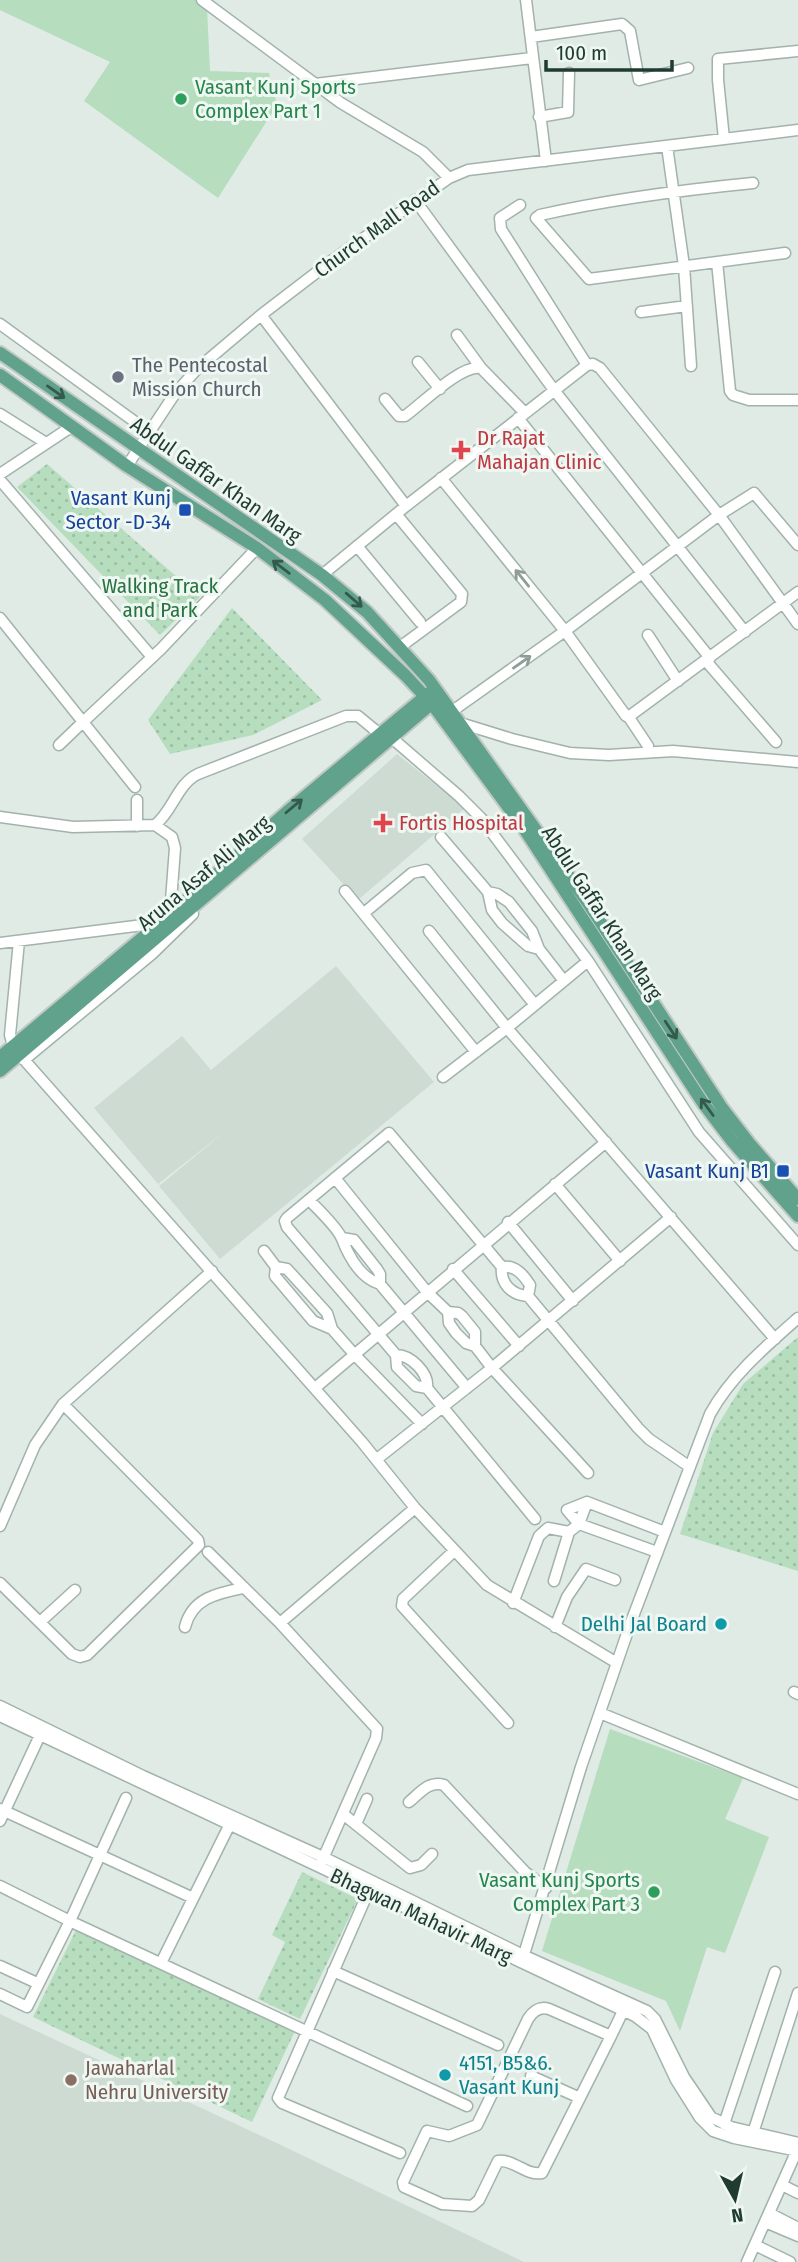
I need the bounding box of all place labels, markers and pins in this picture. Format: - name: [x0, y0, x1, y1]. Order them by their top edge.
- place label: Vasant Kunj Sports Complex Part 1: [195, 74, 356, 124]
- marker: Vasant Kunj Sports Complex Part 1: [173, 91, 189, 107]
- place label: The Pentecostal Mission Church: [132, 352, 268, 402]
- marker: The Pentecostal Mission Church: [110, 369, 126, 385]
- place label: Dr Rajat Mahajan Clinic: [477, 425, 602, 475]
- marker: Dr Rajat Mahajan Clinic: [451, 440, 471, 460]
- place label: Vasant Kunj Sector -D-34: [65, 485, 171, 535]
- marker: Vasant Kunj Sector -D-34: [177, 502, 193, 518]
- place label: Fortis Hospital: [399, 810, 524, 836]
- marker: Fortis Hospital: [373, 813, 393, 833]
- place label: Vasant Kunj B1: [645, 1158, 769, 1184]
- marker: Vasant Kunj B1: [775, 1163, 791, 1179]
- place label: Delhi Jal Board: [581, 1611, 707, 1637]
- marker: Delhi Jal Board: [713, 1616, 729, 1632]
- place label: Vasant Kunj Sports Complex Part 3: [479, 1867, 640, 1917]
- marker: Vasant Kunj Sports Complex Part 3: [646, 1884, 662, 1900]
- place label: 4151, B5&6. Vasant Kunj: [459, 2050, 559, 2100]
- place label: Jawaharlal Nehru University: [85, 2055, 229, 2105]
- marker: 4151, B5&6. Vasant Kunj: [437, 2067, 453, 2083]
- marker: Jawaharlal Nehru University: [63, 2072, 79, 2088]

